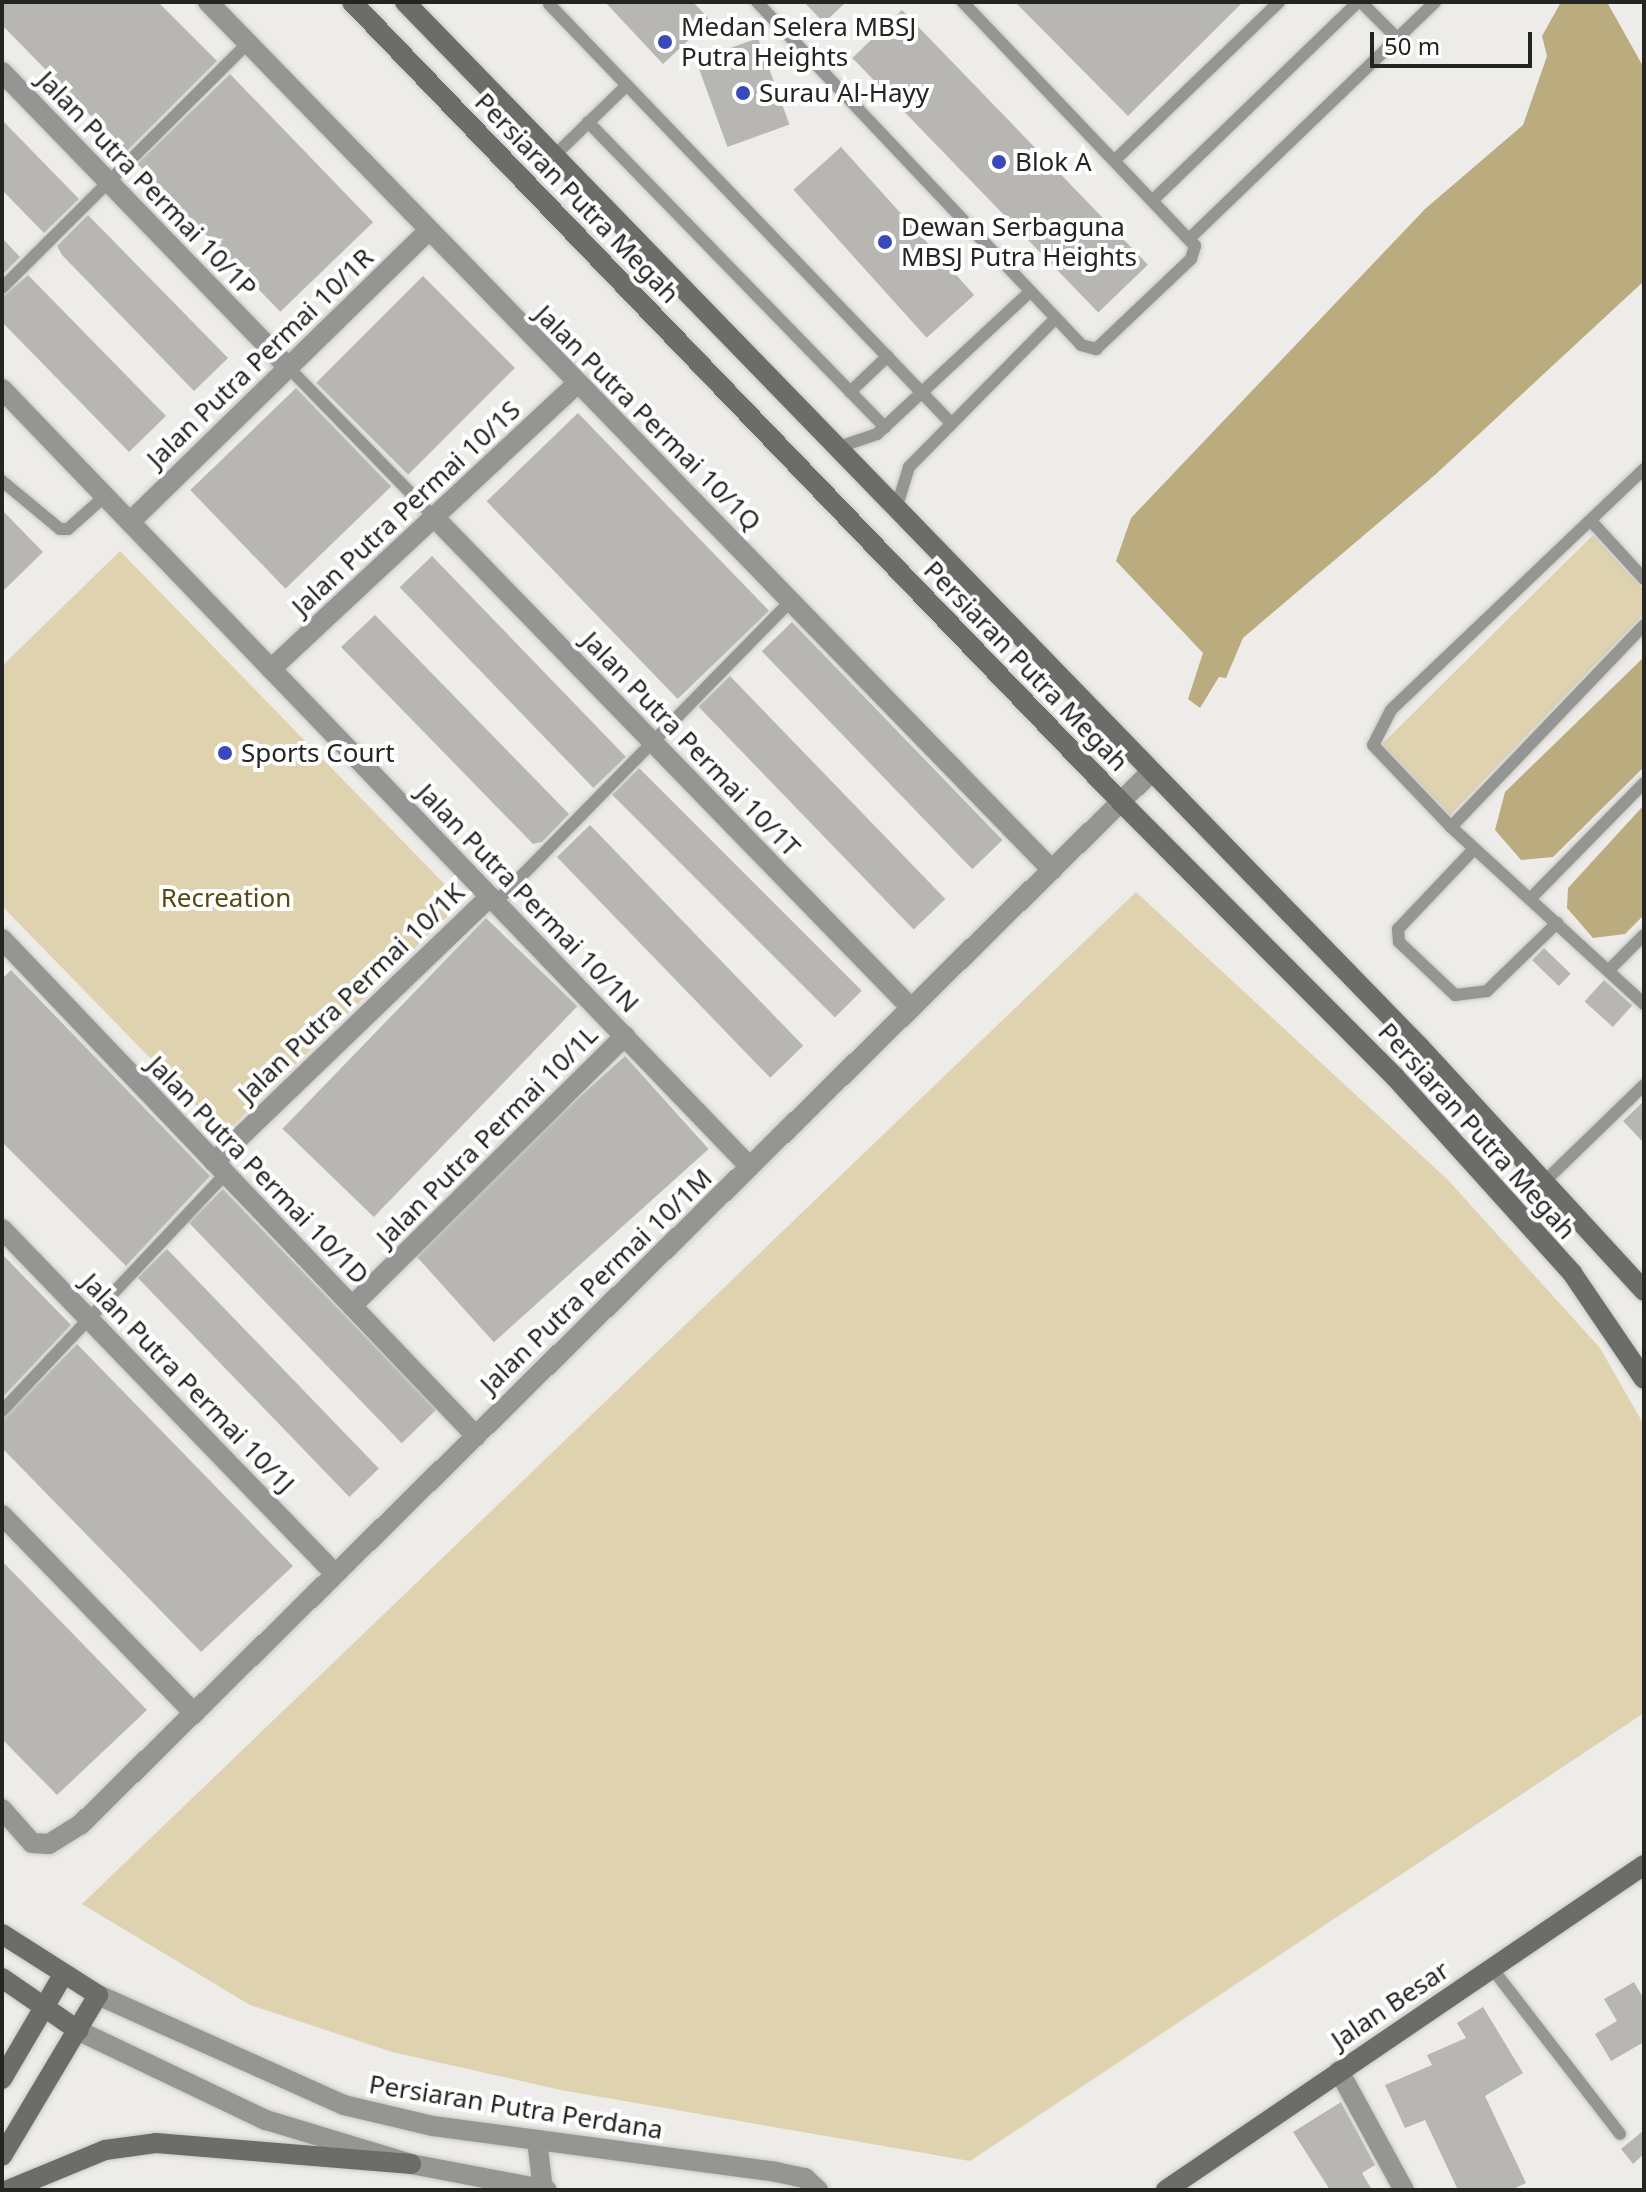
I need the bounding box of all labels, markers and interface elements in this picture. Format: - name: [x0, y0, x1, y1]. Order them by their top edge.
- place label: Medan Selera MBSJ Putra Heights: [681, 11, 916, 72]
- scale bar: [1374, 16, 1536, 66]
- text: 50 m: [1384, 29, 1440, 62]
- marker: Medan Selera MBSJ Putra Heights: [656, 33, 674, 51]
- street label: Jalan Putra Permai 10/1P: [31, 65, 263, 303]
- place label: Surau Al-Hayy: [759, 77, 929, 109]
- marker: Surau Al-Hayy: [734, 84, 752, 102]
- street label: Persiaran Putra Megah: [468, 86, 686, 310]
- place label: Blok A: [1015, 146, 1092, 178]
- marker: Blok A: [990, 153, 1008, 171]
- place label: Dewan Serbaguna MBSJ Putra Heights: [901, 211, 1137, 272]
- marker: Dewan Serbaguna MBSJ Putra Heights: [876, 233, 894, 251]
- street label: Jalan Putra Permai 10/1R: [140, 242, 380, 474]
- street label: Jalan Putra Permai 10/1Q: [529, 299, 767, 537]
- street label: Jalan Putra Permai 10/1S: [285, 394, 527, 622]
- street label: Persiaran Putra Megah: [917, 554, 1135, 778]
- street label: Jalan Putra Permai 10/1T: [575, 625, 807, 863]
- place label: Sports Court: [241, 737, 395, 769]
- marker: Sports Court: [216, 744, 234, 762]
- street label: Jalan Putra Permai 10/1N: [410, 777, 646, 1019]
- street label: Jalan Putra Permai 10/1K: [231, 877, 471, 1109]
- park label: Recreation: [161, 882, 291, 914]
- street label: Persiaran Putra Megah: [1372, 1016, 1582, 1246]
- street label: Jalan Putra Permai 10/1L: [370, 1019, 604, 1253]
- street label: Jalan Putra Permai 10/1D: [141, 1049, 375, 1291]
- street label: Jalan Putra Permai 10/1M: [474, 1162, 718, 1400]
- street label: Jalan Putra Permai 10/1J: [75, 1267, 301, 1499]
- street label: Jalan Besar: [1325, 1954, 1455, 2056]
- street label: Persiaran Putra Perdana: [367, 2068, 665, 2146]

